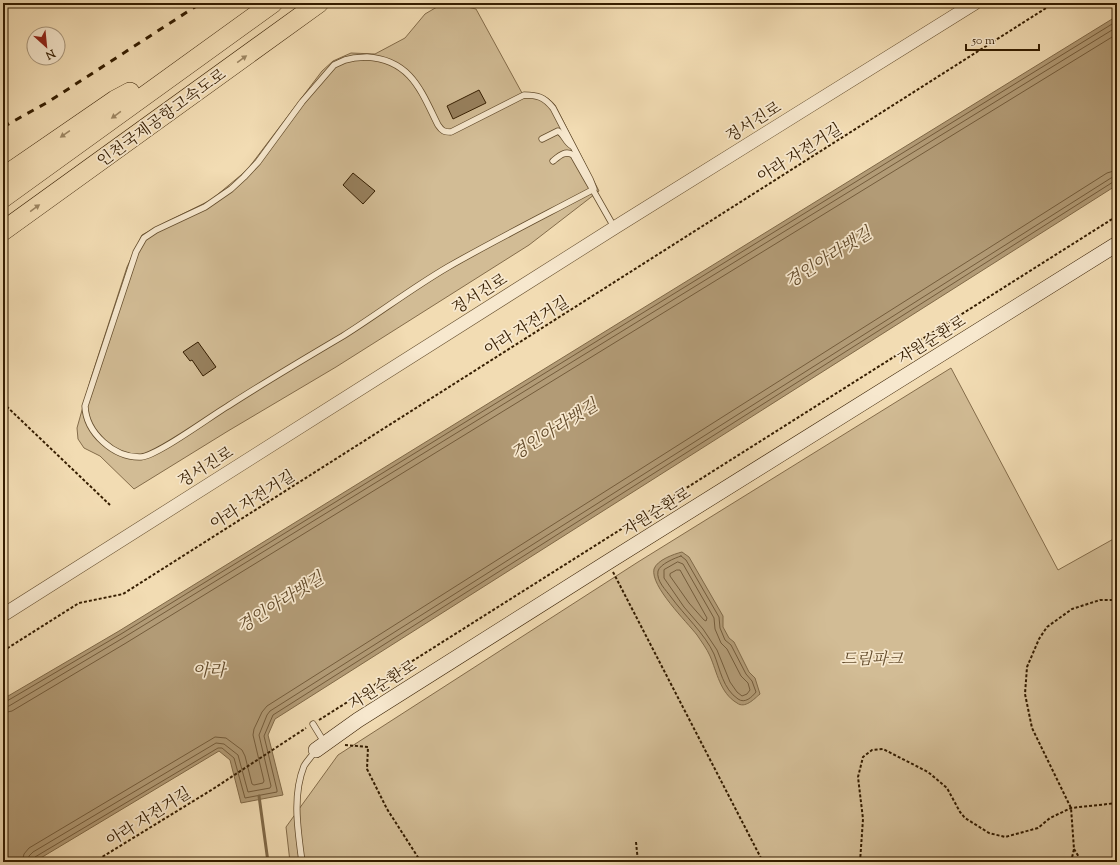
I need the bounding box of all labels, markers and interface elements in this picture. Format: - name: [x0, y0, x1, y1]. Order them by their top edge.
- north arrow: [26, 26, 66, 66]
- scale bar: [966, 26, 1039, 52]
- text: 50 m: [971, 32, 995, 50]
- text: N: [42, 44, 59, 63]
- one-way arrow: [237, 55, 247, 63]
- street label: 인천국제공항고속도로: [93, 64, 232, 174]
- street label: 정서진로: [722, 97, 787, 149]
- one-way arrow: [111, 111, 121, 119]
- street label: 아라 자전거길: [753, 119, 847, 189]
- one-way arrow: [60, 130, 71, 138]
- one-way arrow: [29, 204, 40, 213]
- water label: 경인아라뱃길: [781, 222, 879, 295]
- street label: 정서진로: [448, 269, 513, 321]
- street label: 아라 자전거길: [480, 292, 574, 362]
- street label: 자원순환로: [893, 311, 972, 371]
- water label: 경인아라뱃길: [507, 394, 605, 467]
- street label: 정서진로: [174, 442, 239, 494]
- street label: 아라 자전거길: [206, 466, 300, 536]
- street label: 자원순환로: [618, 483, 697, 543]
- water label: 경인아라뱃길: [233, 567, 331, 640]
- park label: 드림파크: [841, 649, 903, 672]
- street label: 자원순환로: [345, 655, 422, 717]
- water label: 아라: [193, 660, 228, 684]
- street label: 아라 자전거길: [102, 783, 196, 853]

